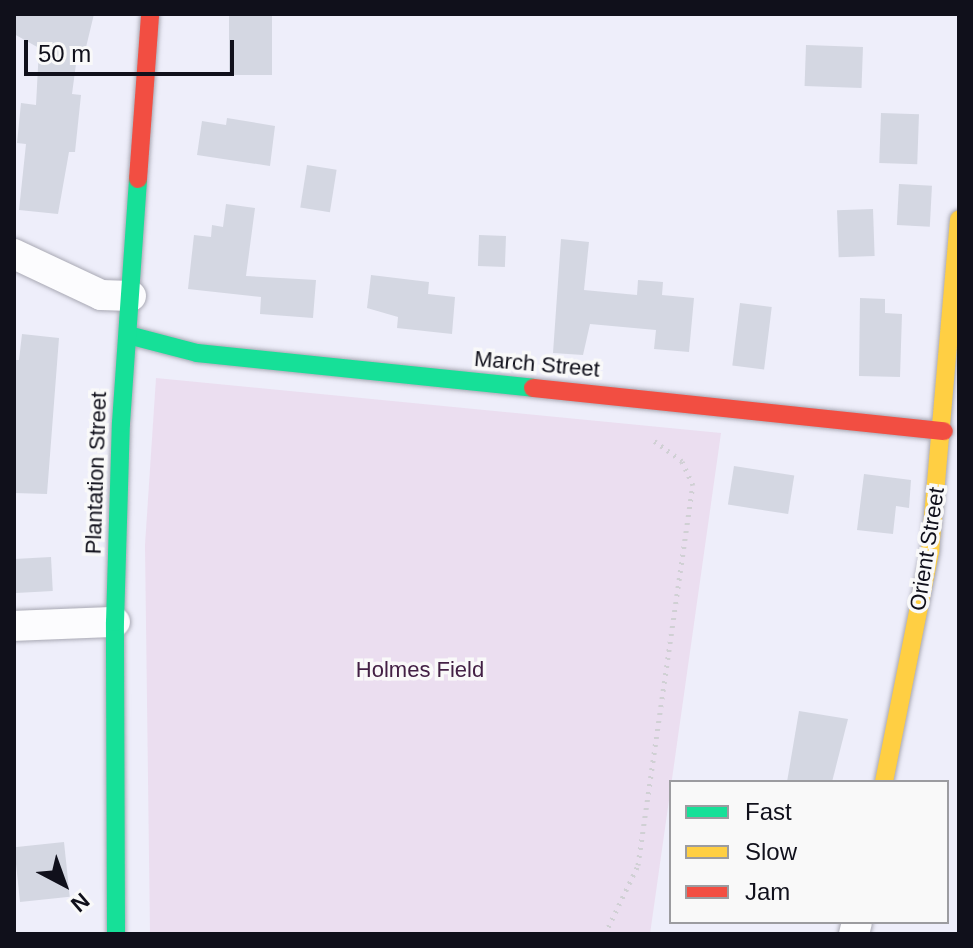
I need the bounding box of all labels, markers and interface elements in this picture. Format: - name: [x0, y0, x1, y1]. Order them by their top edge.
- scale bar: [28, 24, 238, 74]
- text: 50 m: [38, 40, 91, 67]
- street label: March Street: [473, 345, 601, 383]
- street label: Plantation Street: [80, 391, 112, 555]
- street label: Orient Street: [904, 485, 950, 613]
- park label: Holmes Field: [356, 657, 484, 683]
- legend: [669, 780, 949, 924]
- text: Fast: [745, 798, 792, 825]
- text: Slow: [745, 838, 797, 865]
- north arrow: [24, 844, 104, 924]
- text: Jam: [745, 878, 790, 905]
- text: N: [66, 888, 94, 917]

